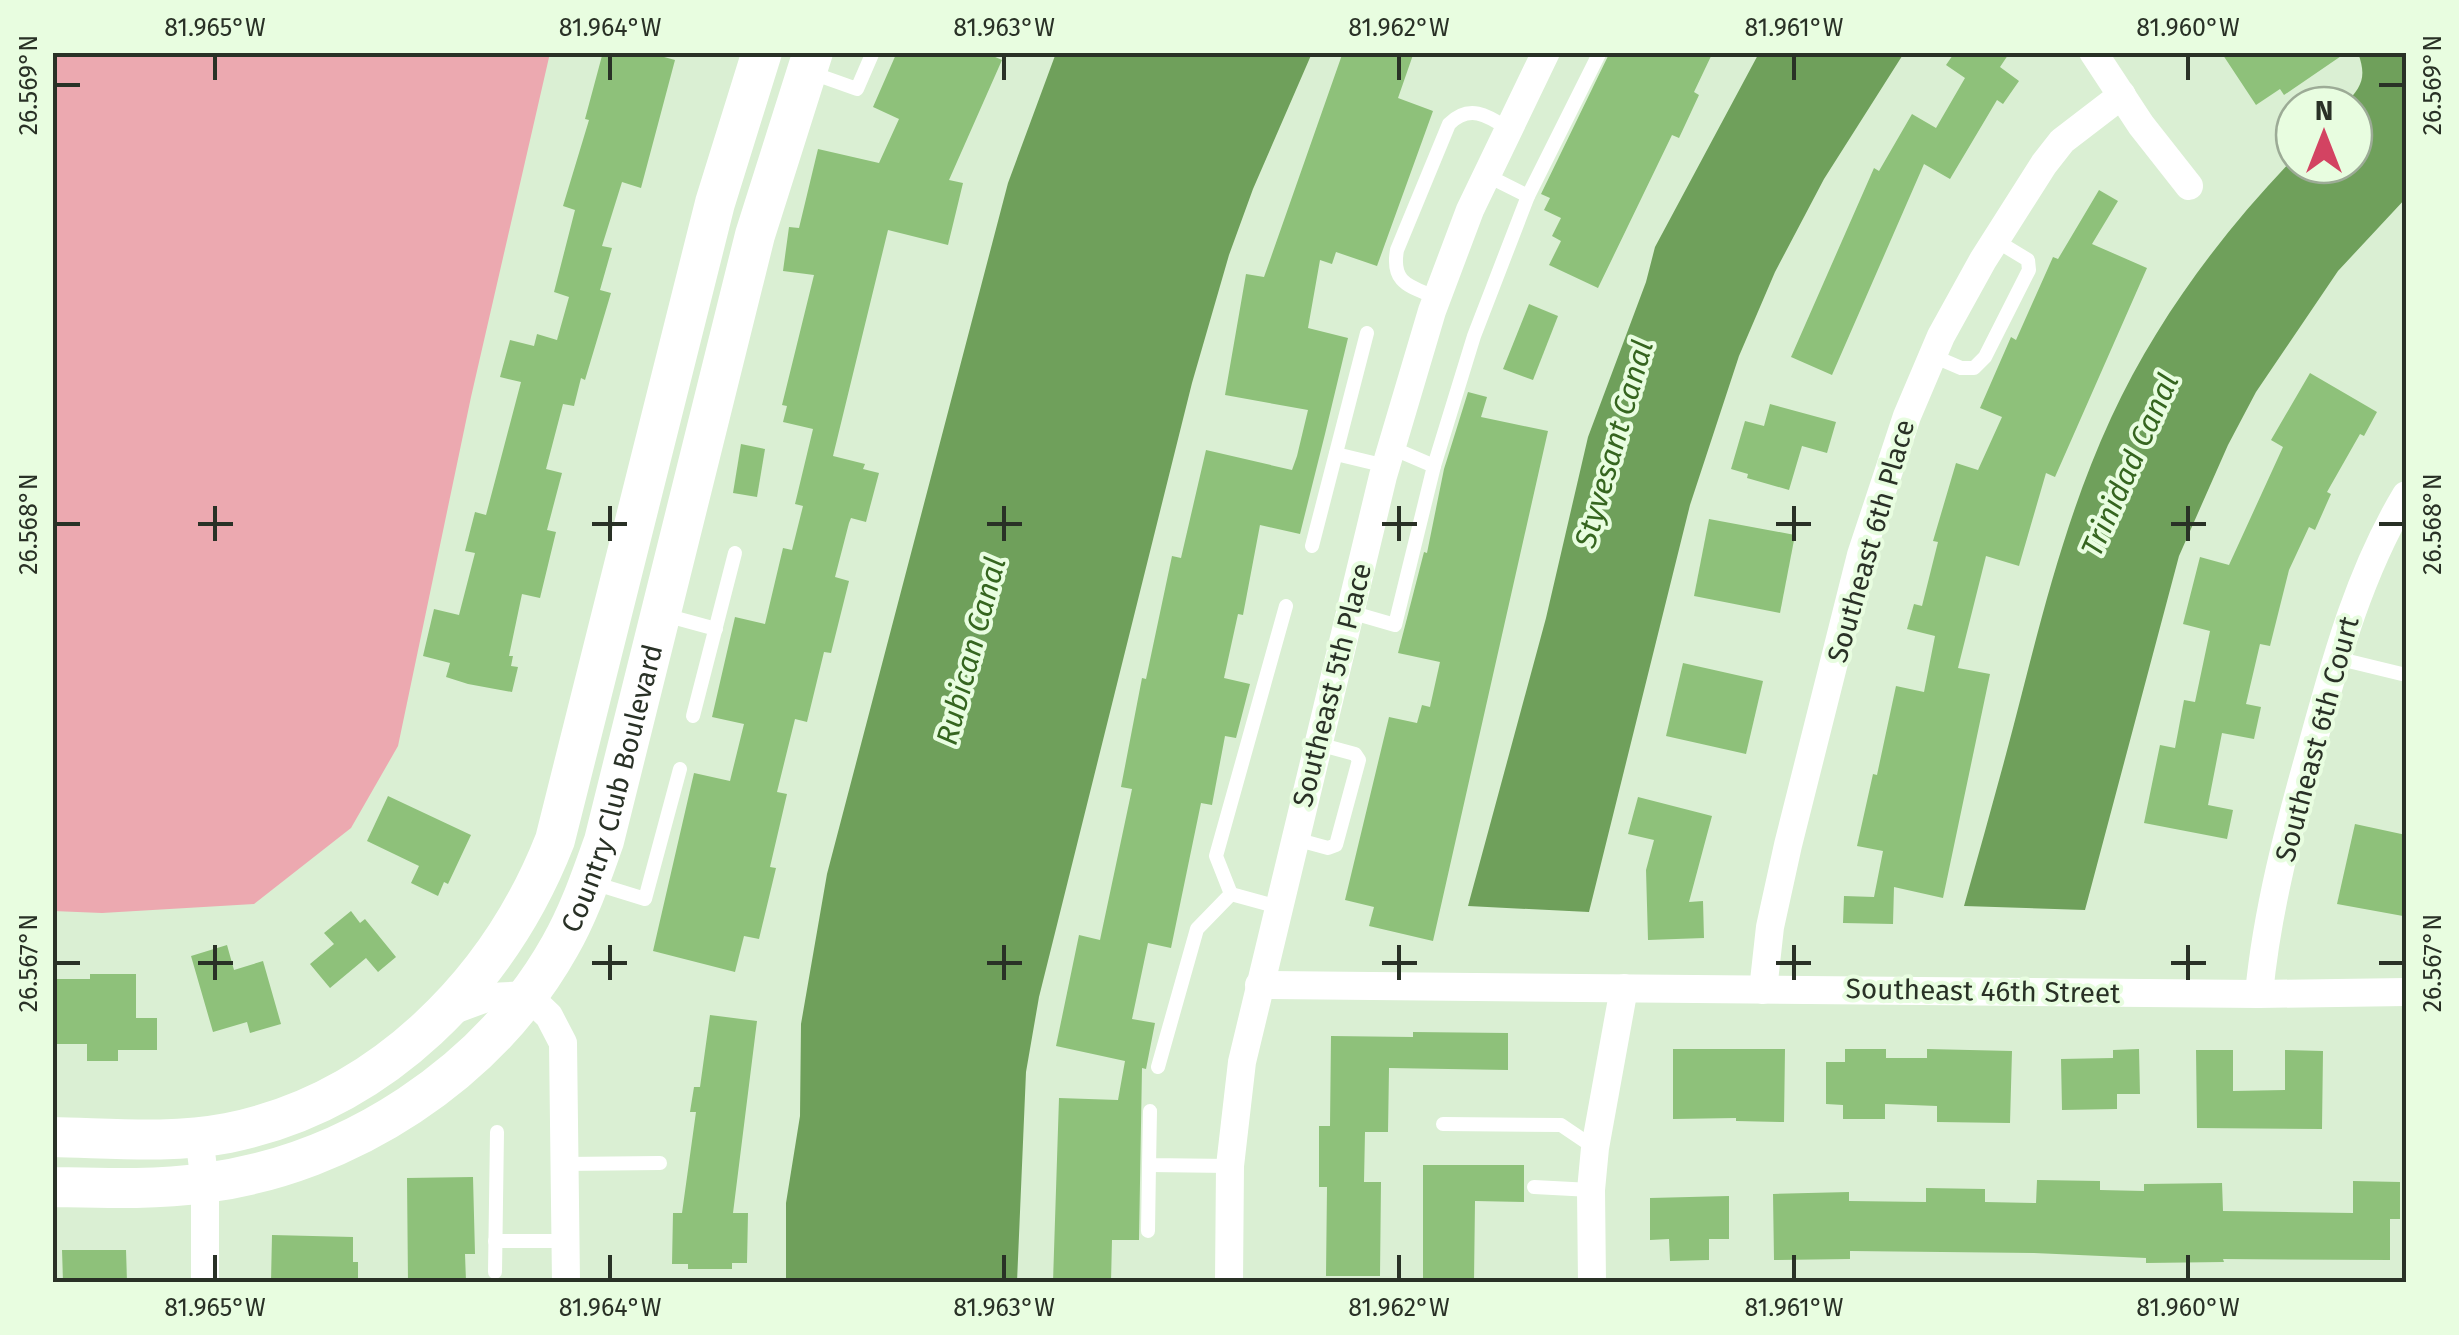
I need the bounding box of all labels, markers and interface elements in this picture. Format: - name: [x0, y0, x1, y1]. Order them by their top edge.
- text: 81.965°W: [164, 13, 266, 43]
- text: 81.964°W: [559, 13, 662, 43]
- text: 81.963°W: [953, 13, 1055, 43]
- text: 81.962°W: [1348, 13, 1450, 43]
- text: 81.961°W: [1744, 13, 1844, 43]
- text: 81.960°W: [2136, 13, 2240, 43]
- text: 26.569°N: [14, 35, 44, 135]
- text: 26.569°N: [2418, 35, 2448, 135]
- north arrow: [2274, 85, 2374, 185]
- text: N: [2315, 94, 2333, 127]
- water label: Styvesant Canal: [1567, 336, 1661, 553]
- water label: Trinidad Canal: [2074, 368, 2186, 562]
- street label: Southeast 6th Place: [1821, 416, 1921, 666]
- text: 26.568°N: [14, 473, 44, 575]
- text: 26.568°N: [2418, 473, 2448, 575]
- water label: Rubican Canal: [929, 553, 1013, 749]
- street label: Southeast 5th Place: [1286, 560, 1378, 810]
- street label: Southeast 6th Court: [2268, 612, 2366, 865]
- street label: Country Club Boulevard: [554, 641, 669, 937]
- text: 26.567°N: [14, 914, 44, 1012]
- text: 26.567°N: [2418, 914, 2448, 1012]
- street label: Southeast 46th Street: [1845, 972, 2121, 1010]
- text: 81.965°W: [164, 1293, 266, 1323]
- text: 81.964°W: [559, 1293, 662, 1323]
- text: 81.963°W: [953, 1293, 1055, 1323]
- text: 81.962°W: [1348, 1293, 1450, 1323]
- text: 81.961°W: [1744, 1293, 1844, 1323]
- text: 81.960°W: [2136, 1293, 2240, 1323]

